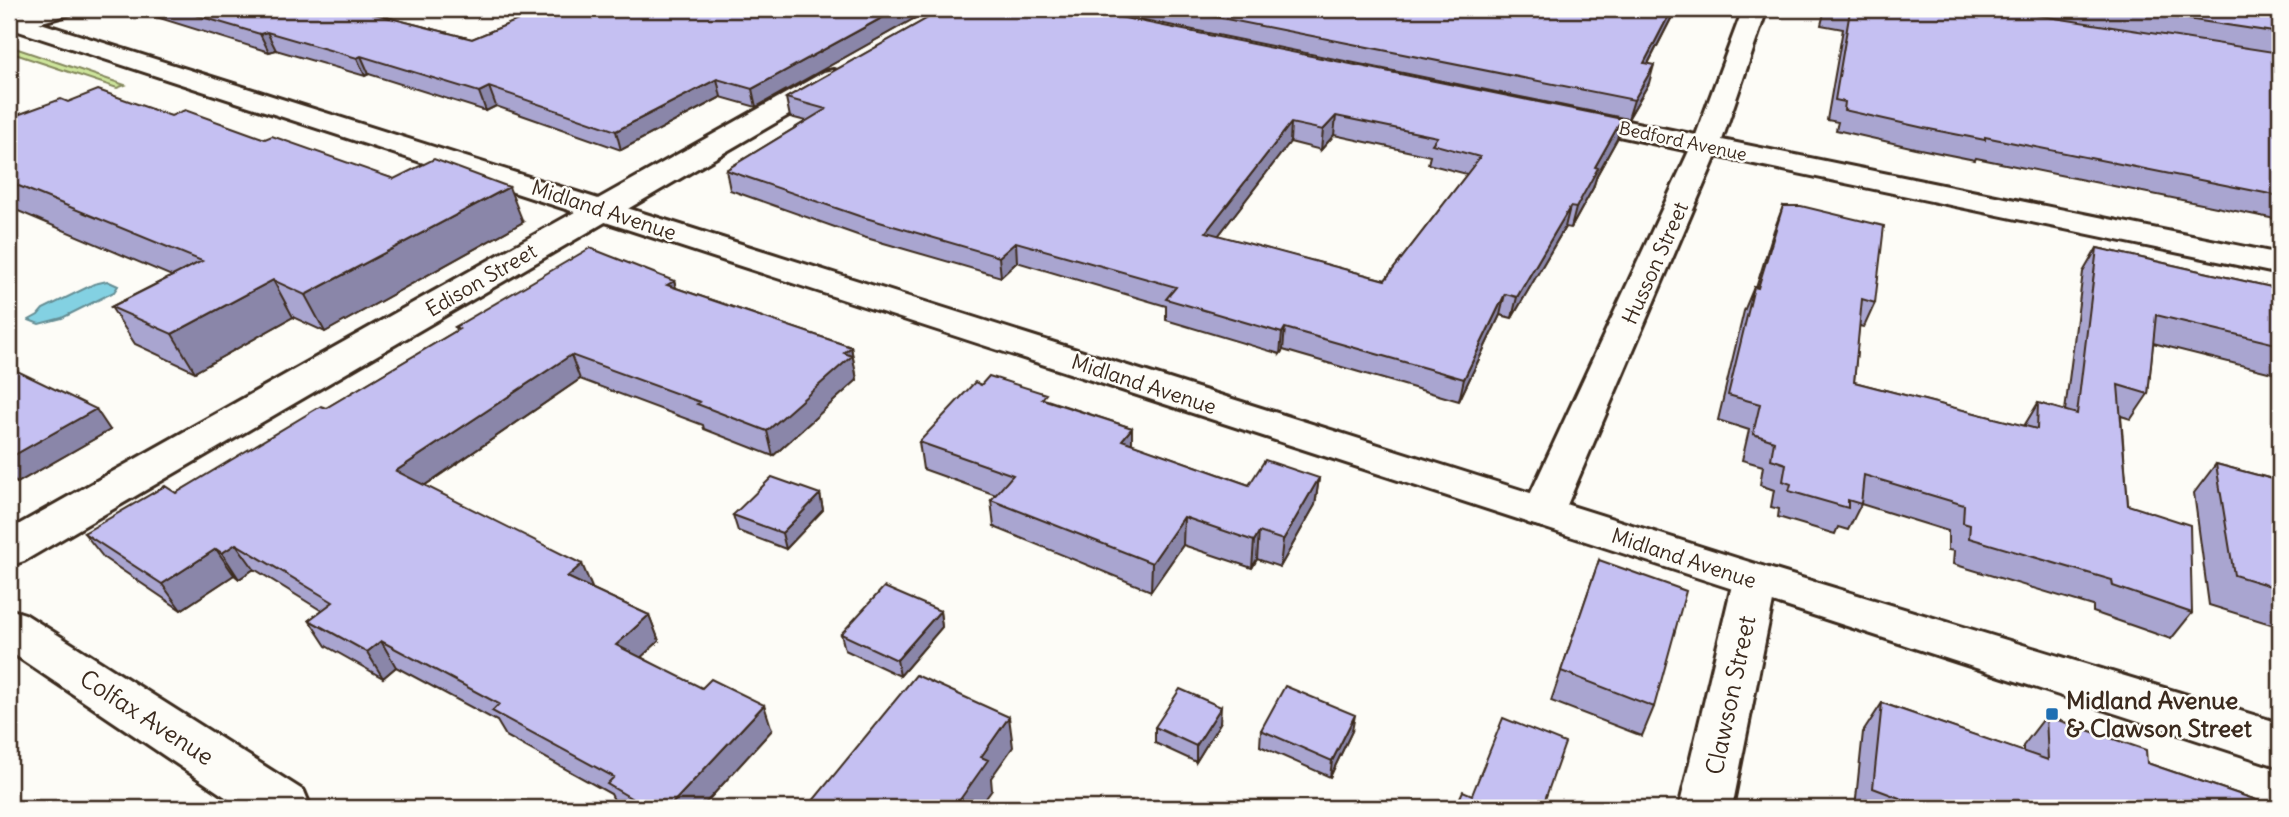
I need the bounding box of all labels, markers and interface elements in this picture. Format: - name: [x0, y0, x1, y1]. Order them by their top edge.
- street label: Bedford Avenue: [1617, 116, 1749, 166]
- street label: Midland Avenue: [528, 174, 680, 246]
- street label: Husson Street: [1616, 197, 1694, 329]
- street label: Edison Street: [421, 237, 541, 323]
- street label: Midland Avenue: [1068, 348, 1220, 420]
- street label: Midland Avenue: [1608, 522, 1760, 594]
- street label: Clawson Street: [1699, 613, 1761, 777]
- street label: Colfax Avenue: [74, 663, 220, 771]
- place label: Midland Avenue & Clawson Street: [2066, 685, 2253, 743]
- marker: Midland Avenue & Clawson Street: [2044, 706, 2060, 722]

